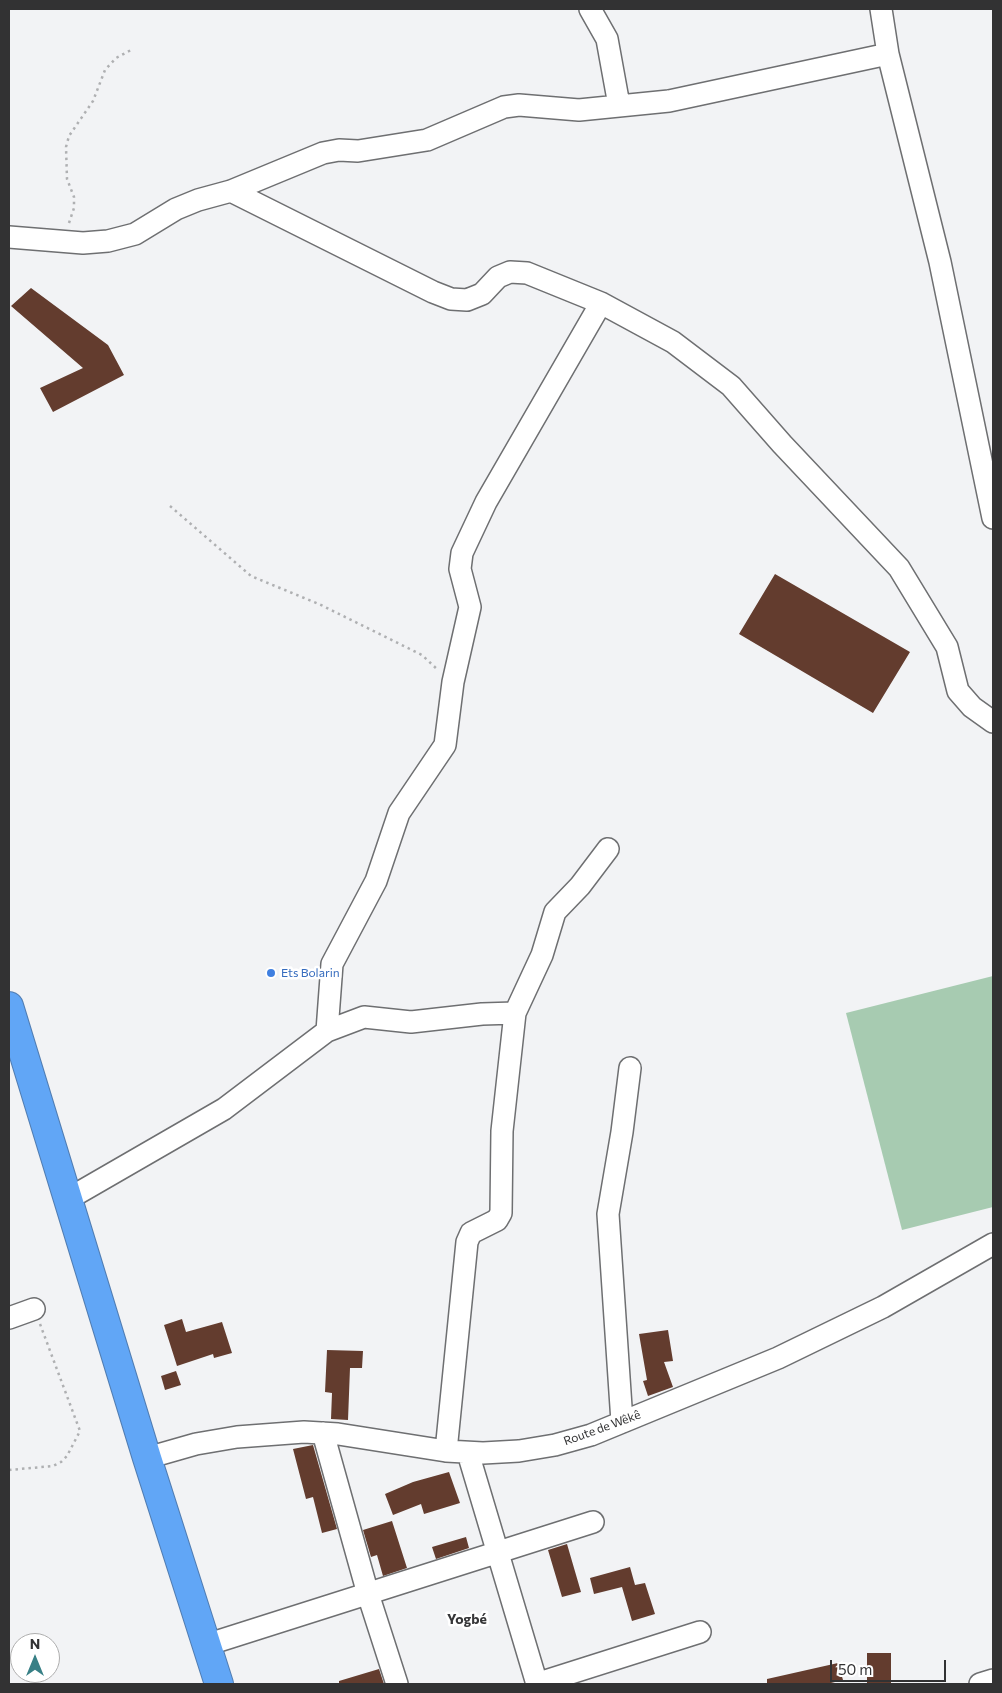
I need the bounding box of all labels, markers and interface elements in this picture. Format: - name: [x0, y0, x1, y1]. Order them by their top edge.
- place label: Ets Bolarin: [281, 966, 340, 980]
- marker: Ets Bolarin: [265, 967, 277, 979]
- street label: Route de Wêkê: [562, 1407, 642, 1449]
- district label: Yogbé: [447, 1611, 487, 1627]
- north arrow: [10, 1633, 60, 1683]
- text: N: [30, 1635, 40, 1652]
- scale bar: [832, 1650, 948, 1682]
- text: 50 m: [838, 1660, 872, 1678]

